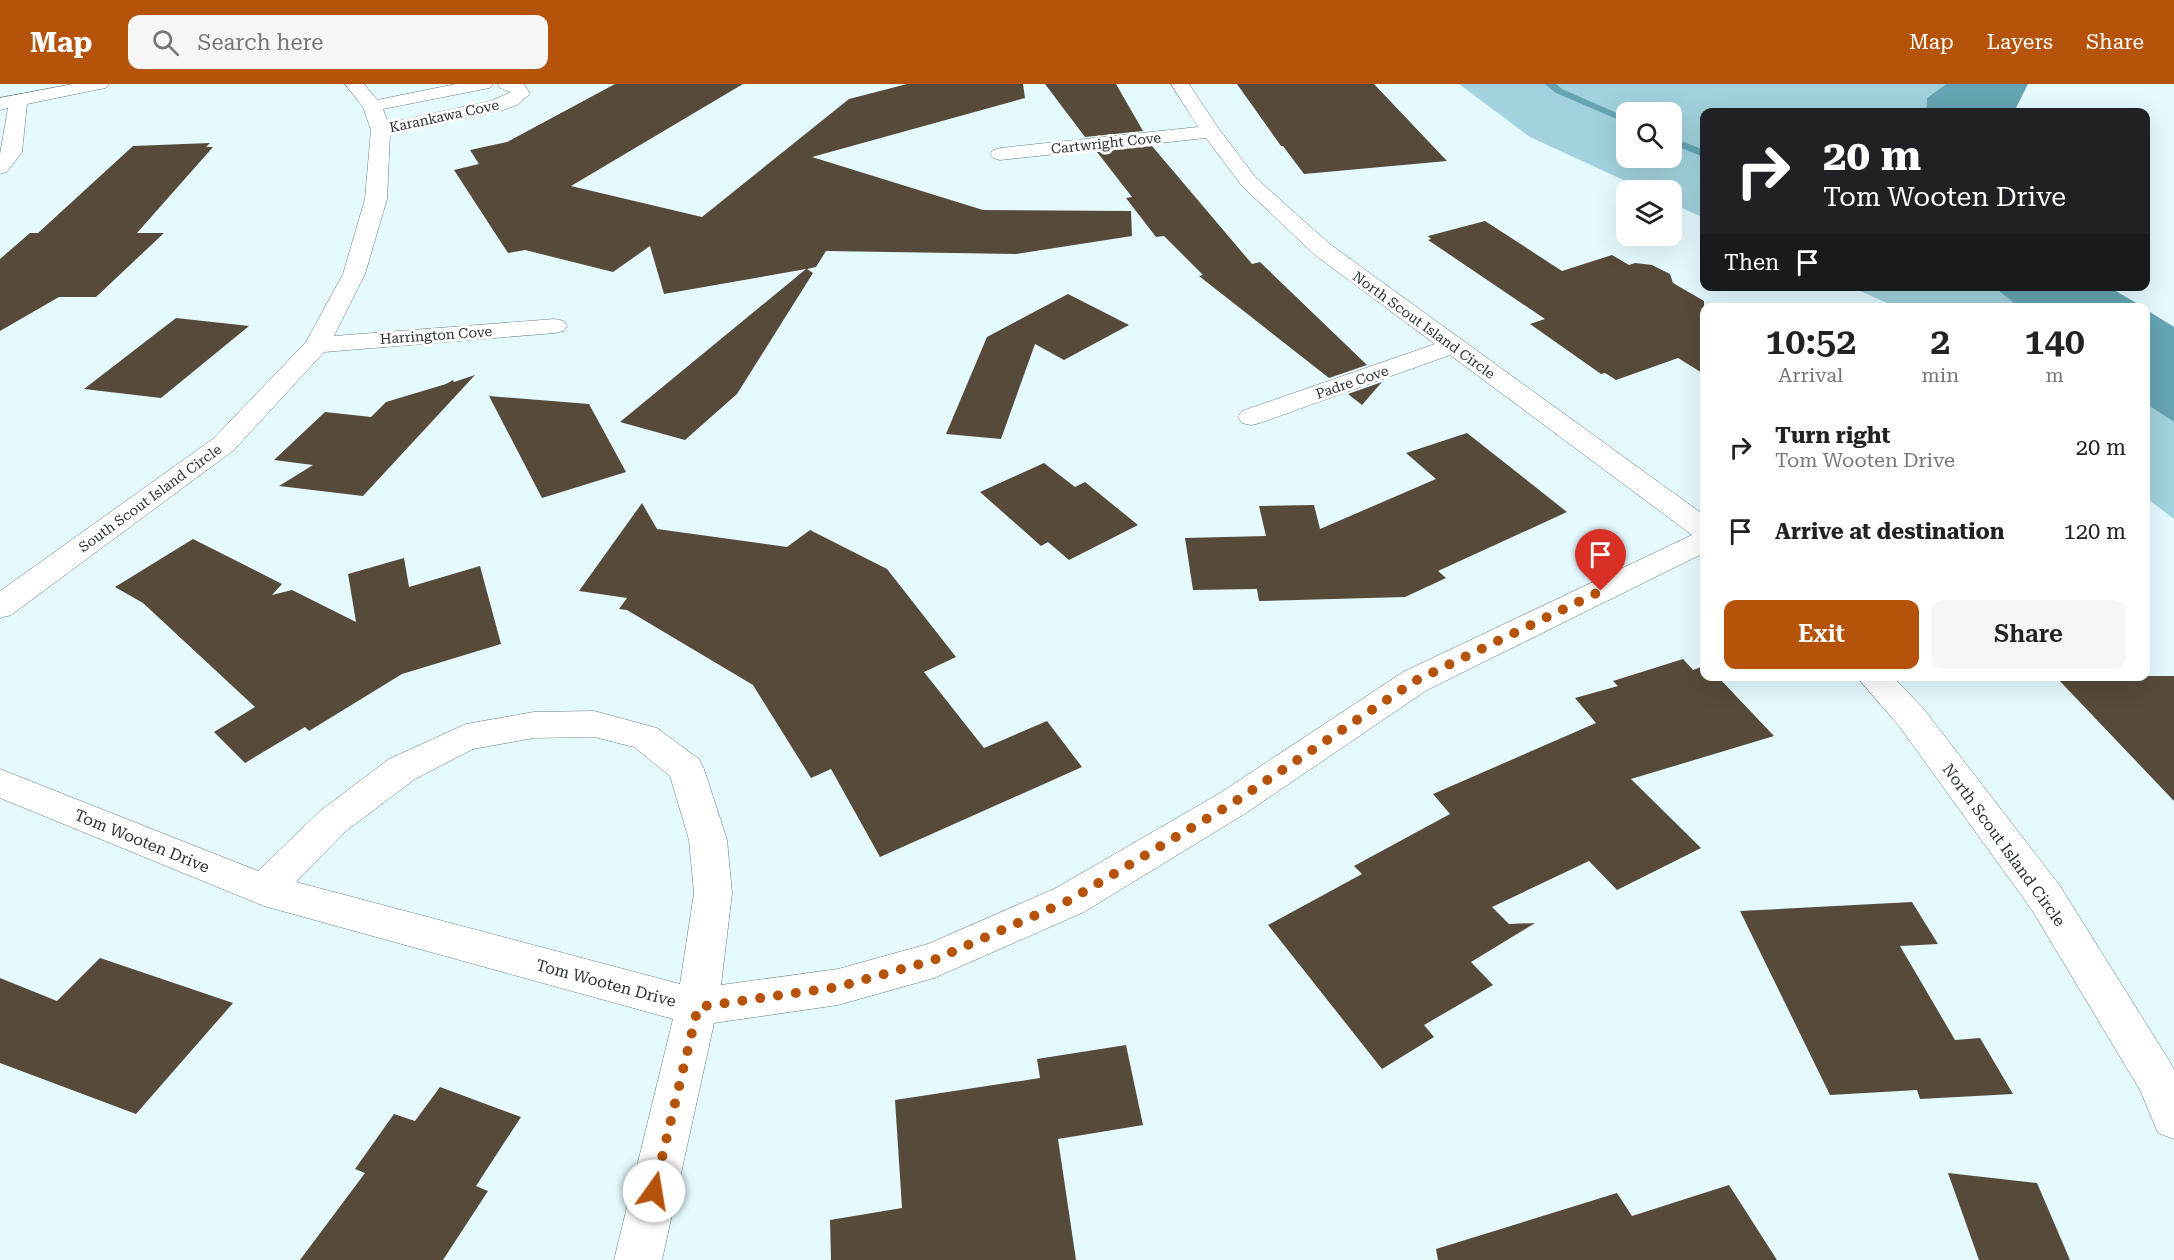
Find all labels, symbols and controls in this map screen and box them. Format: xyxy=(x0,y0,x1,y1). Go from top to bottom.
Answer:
search box xyxy=(128,15,548,69)
text: Map xyxy=(30,26,92,59)
icon: search xyxy=(149,26,182,59)
text: Search here xyxy=(197,30,323,55)
text: Map xyxy=(1909,30,1954,54)
text: Layers xyxy=(1987,30,2053,54)
text: Share xyxy=(2086,30,2144,54)
street label: Karankawa Cove xyxy=(388,96,501,135)
map controls xyxy=(1616,102,1682,246)
button: search xyxy=(1616,102,1682,168)
street label: Cartwright Cove xyxy=(1050,129,1162,157)
text: 20 m xyxy=(1823,131,1921,180)
icon: right xyxy=(1724,132,1802,210)
button: layers xyxy=(1616,180,1682,246)
text: Tom Wooten Drive xyxy=(1823,181,2066,213)
icon: arrive xyxy=(1791,246,1824,279)
text: Then xyxy=(1724,250,1779,275)
street label: North Scout Island Circle xyxy=(1350,268,1498,382)
text: 10:52 xyxy=(1765,321,1856,363)
text: 2 xyxy=(1930,321,1950,363)
text: 140 xyxy=(2024,321,2085,363)
street label: Harrington Cove xyxy=(379,323,493,347)
street label: Padre Cove xyxy=(1314,362,1391,402)
text: Arrival xyxy=(1778,363,1843,387)
text: min xyxy=(1922,363,1959,387)
text: m xyxy=(2045,363,2064,387)
text: Turn right xyxy=(1775,423,1890,448)
icon: right xyxy=(1724,431,1757,464)
text: 20 m xyxy=(2076,435,2126,460)
street label: South Scout Island Circle xyxy=(76,441,225,555)
text: Tom Wooten Drive xyxy=(1775,448,1955,472)
icon: arrive xyxy=(1724,515,1757,548)
text: Arrive at destination xyxy=(1775,519,2004,544)
text: 120 m xyxy=(2063,519,2126,544)
pin xyxy=(1575,529,1626,591)
icon: arrive xyxy=(1584,538,1617,571)
button: Exit xyxy=(1724,600,1919,669)
button: Share xyxy=(1931,600,2126,669)
street label: North Scout Island Circle xyxy=(1939,760,2069,930)
street label: Tom Wooten Drive xyxy=(72,805,213,877)
street label: Tom Wooten Drive xyxy=(534,955,678,1011)
position arrow xyxy=(622,1159,686,1223)

